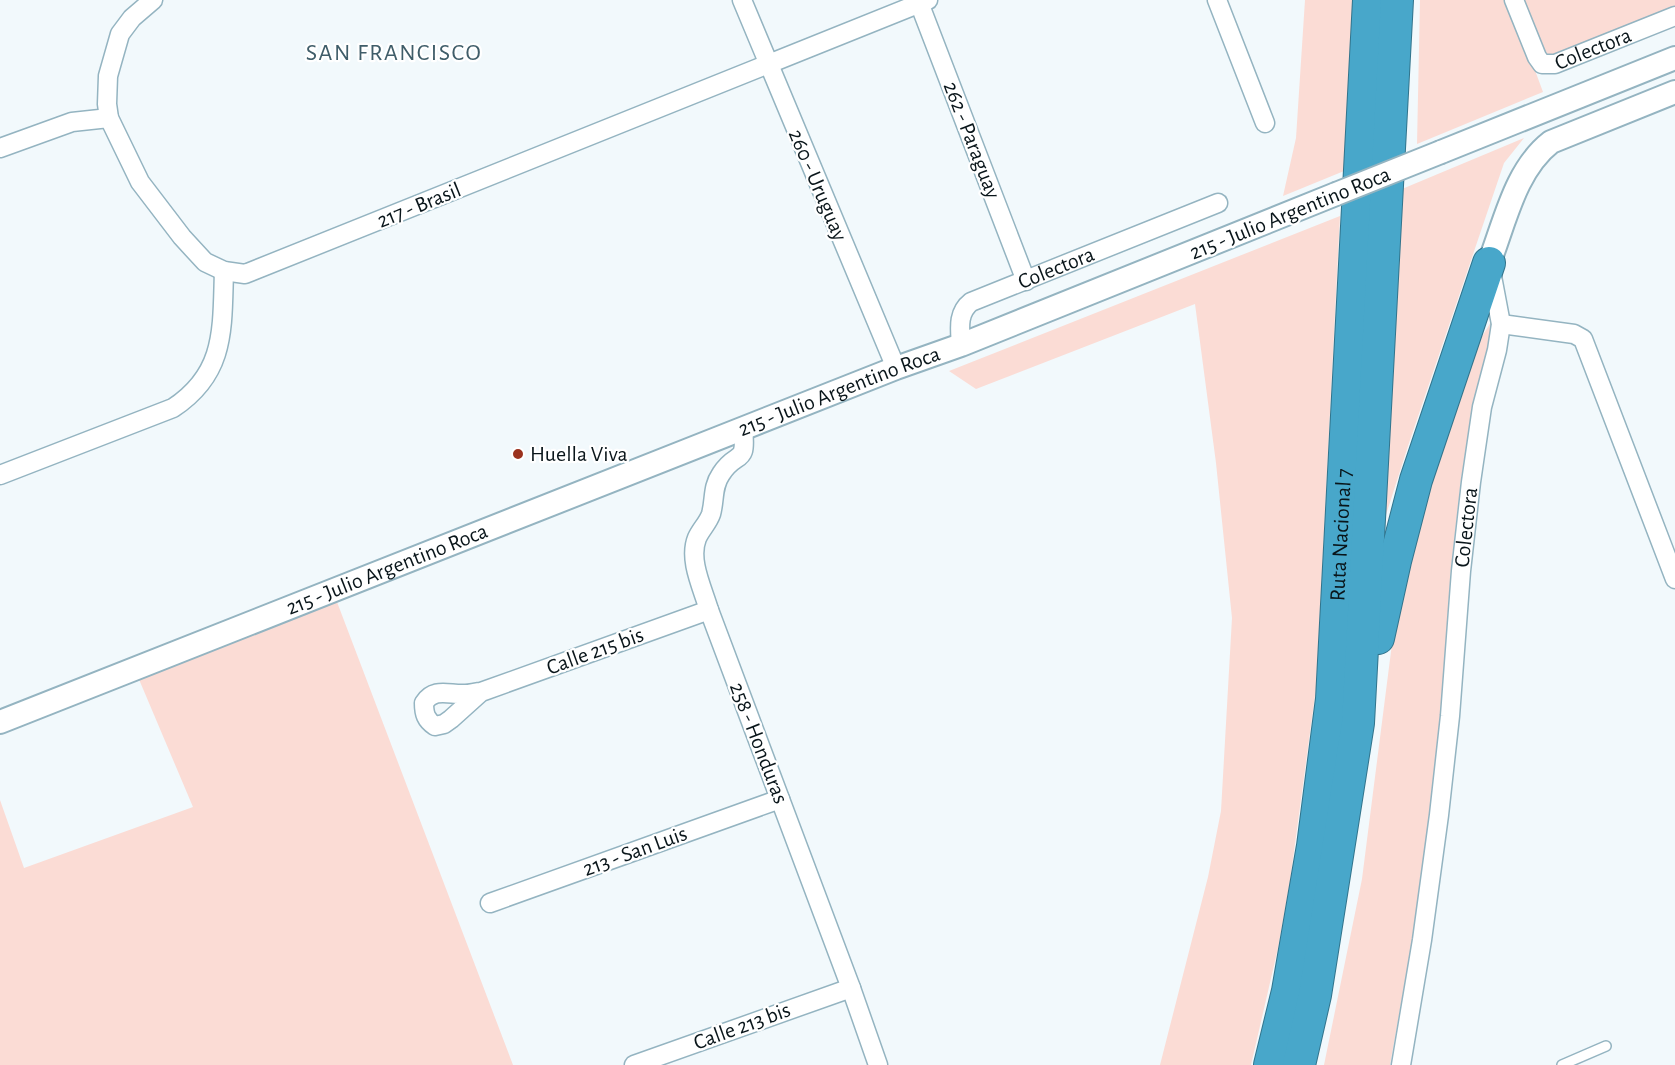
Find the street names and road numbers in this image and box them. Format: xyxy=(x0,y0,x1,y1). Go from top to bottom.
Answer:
street label: Colectora xyxy=(1552,24,1634,74)
street label: 262 - Paraguay xyxy=(940,78,1005,202)
street label: 260 - Uruguay xyxy=(785,126,852,245)
street label: 215 - Julio Argentino Roca xyxy=(1186,163,1394,263)
street label: 217 - Brasil xyxy=(374,178,464,232)
street label: Colectora xyxy=(1015,243,1097,293)
street label: 215 - Julio Argentino Roca xyxy=(735,342,943,440)
street label: Ruta Nacional 7 xyxy=(1326,468,1355,602)
street label: Colectora xyxy=(1451,486,1481,568)
street label: 215 - Julio Argentino Roca xyxy=(283,519,491,619)
street label: Calle 215 bis xyxy=(544,623,646,679)
street label: 258 - Honduras xyxy=(726,679,792,807)
street label: 213 - San Luis xyxy=(580,822,690,880)
street label: Calle 213 bis xyxy=(691,998,793,1054)

